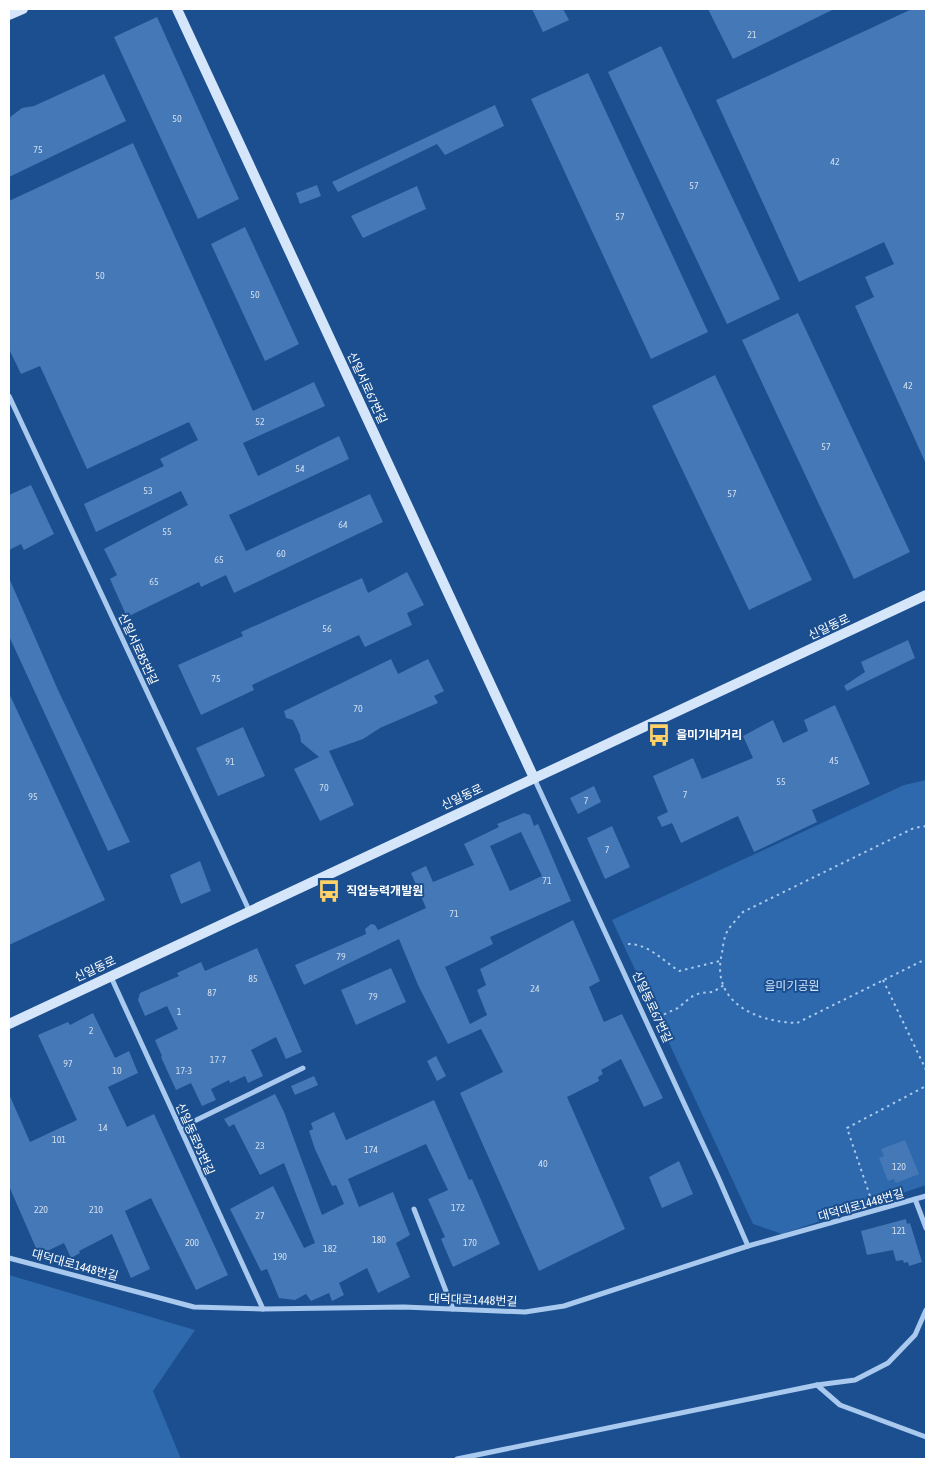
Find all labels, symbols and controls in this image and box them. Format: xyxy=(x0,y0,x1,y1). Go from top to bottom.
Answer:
house number: 21 xyxy=(747,29,757,40)
house number: 50 xyxy=(172,113,182,124)
house number: 75 xyxy=(33,144,43,155)
house number: 42 xyxy=(830,156,840,167)
house number: 57 xyxy=(689,180,699,191)
house number: 57 xyxy=(615,211,625,222)
house number: 50 xyxy=(95,270,105,281)
house number: 50 xyxy=(250,289,260,300)
street label: 신일서로67번길 xyxy=(344,350,390,426)
house number: 42 xyxy=(903,380,913,391)
house number: 52 xyxy=(255,416,265,427)
house number: 57 xyxy=(821,441,831,452)
house number: 54 xyxy=(295,463,305,474)
house number: 53 xyxy=(143,485,153,496)
house number: 57 xyxy=(727,488,737,499)
house number: 64 xyxy=(338,519,348,530)
house number: 55 xyxy=(162,526,172,537)
house number: 60 xyxy=(276,548,286,559)
house number: 65 xyxy=(214,554,224,565)
house number: 65 xyxy=(149,576,159,587)
street label: 신일서로85번길 xyxy=(115,611,161,687)
street label: 신일동로 xyxy=(806,611,852,643)
house number: 56 xyxy=(322,623,332,634)
house number: 75 xyxy=(211,673,221,684)
house number: 70 xyxy=(353,703,363,714)
bus stop icon: 을미기네거리 xyxy=(646,722,672,748)
place label: 을미기네거리 xyxy=(676,728,742,742)
house number: 45 xyxy=(829,755,839,766)
house number: 91 xyxy=(225,756,235,767)
house number: 55 xyxy=(776,776,786,787)
street label: 신일동로 xyxy=(439,781,485,813)
house number: 70 xyxy=(319,782,329,793)
house number: 7 xyxy=(683,789,688,800)
house number: 95 xyxy=(28,791,38,802)
house number: 7 xyxy=(584,795,589,806)
house number: 7 xyxy=(605,844,610,855)
house number: 71 xyxy=(542,875,552,886)
bus stop icon: 직업능력개발원 xyxy=(316,878,342,904)
place label: 직업능력개발원 xyxy=(346,884,423,898)
house number: 71 xyxy=(449,908,459,919)
house number: 79 xyxy=(336,951,346,962)
street label: 신일동로 xyxy=(72,953,118,985)
street label: 신일동로67번길 xyxy=(629,969,675,1045)
house number: 85 xyxy=(248,973,258,984)
park label: 을미기공원 xyxy=(764,979,820,993)
house number: 24 xyxy=(530,983,540,994)
house number: 87 xyxy=(207,987,217,998)
house number: 79 xyxy=(368,991,378,1002)
house number: 1 xyxy=(177,1006,182,1017)
house number: 2 xyxy=(89,1025,94,1036)
house number: 17-7 xyxy=(210,1054,227,1065)
house number: 97 xyxy=(63,1058,73,1069)
house number: 10 xyxy=(112,1065,122,1076)
house number: 17-3 xyxy=(176,1065,193,1076)
street label: 신일동로93번길 xyxy=(173,1101,217,1177)
house number: 14 xyxy=(98,1122,108,1133)
house number: 101 xyxy=(52,1134,66,1145)
house number: 23 xyxy=(255,1140,265,1151)
house number: 174 xyxy=(364,1144,378,1155)
house number: 40 xyxy=(538,1158,548,1169)
house number: 120 xyxy=(892,1161,906,1172)
street label: 대덕대로1448번길 xyxy=(816,1186,906,1224)
house number: 172 xyxy=(451,1202,465,1213)
house number: 220 xyxy=(34,1204,48,1215)
house number: 210 xyxy=(89,1204,103,1215)
house number: 27 xyxy=(255,1210,265,1221)
house number: 121 xyxy=(892,1225,906,1236)
house number: 180 xyxy=(372,1234,386,1245)
house number: 200 xyxy=(185,1237,199,1248)
house number: 170 xyxy=(463,1237,477,1248)
house number: 182 xyxy=(323,1243,337,1254)
street label: 대덕대로1448번길 xyxy=(30,1247,120,1283)
house number: 190 xyxy=(273,1251,287,1262)
street label: 대덕대로1448번길 xyxy=(428,1291,518,1309)

